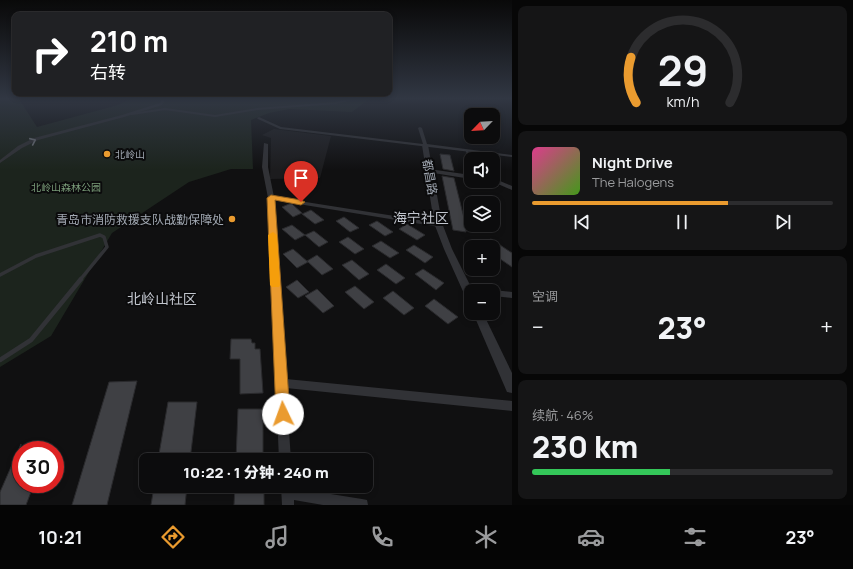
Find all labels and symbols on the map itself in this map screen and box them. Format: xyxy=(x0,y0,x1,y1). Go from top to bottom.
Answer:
north arrow xyxy=(464,108,500,144)
one-way arrow xyxy=(29,138,36,146)
place label: 北岭山 xyxy=(115,147,145,161)
marker: 北岭山 xyxy=(102,149,112,159)
street label: 都昌路 xyxy=(419,158,441,196)
pin xyxy=(284,161,318,202)
park label: 北岭山森林公园 xyxy=(31,180,101,194)
district label: 海宁社区 xyxy=(393,208,449,227)
place label: 青岛市消防救援支队战勤保障处 xyxy=(56,211,224,228)
marker: 青岛市消防救援支队战勤保障处 xyxy=(227,214,237,224)
district label: 北岭山社区 xyxy=(127,289,197,308)
position arrow xyxy=(262,393,304,435)
speed limit sign: 30 xyxy=(12,441,64,493)

